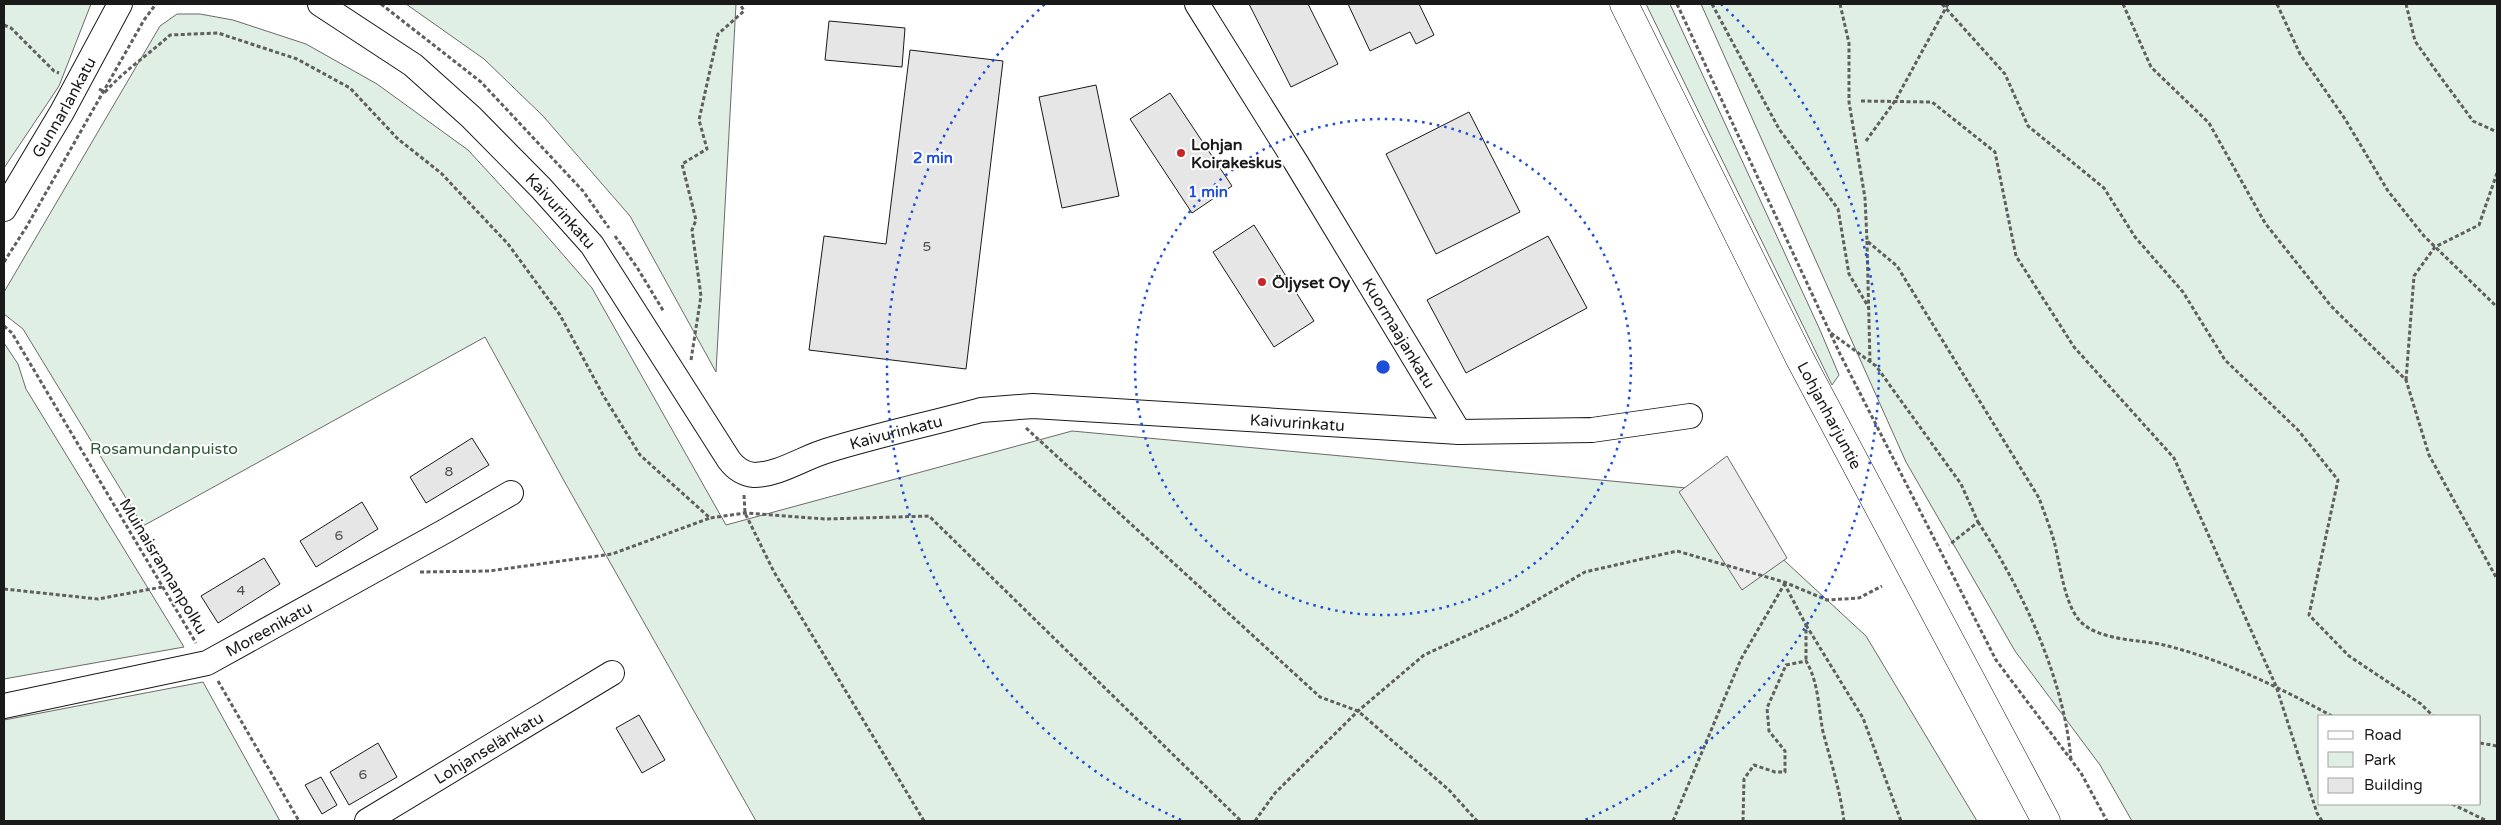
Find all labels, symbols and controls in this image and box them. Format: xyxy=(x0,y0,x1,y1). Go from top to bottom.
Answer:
street label: Gunnarlankatu xyxy=(28,54,101,162)
place label: Lohjan Koirakeskus xyxy=(1191,135,1282,173)
marker: Lohjan Koirakeskus xyxy=(1175,147,1187,159)
text: 2 min xyxy=(913,149,953,167)
street label: Kaivurinkatu xyxy=(521,169,600,253)
text: 1 min xyxy=(1188,183,1228,201)
house number: 5 xyxy=(923,238,931,255)
place label: Öljyset Oy xyxy=(1272,273,1350,293)
street label: Kuormaajankatu xyxy=(1357,275,1439,392)
marker: Öljyset Oy xyxy=(1256,276,1268,288)
centre of rings xyxy=(1374,358,1392,376)
street label: Lohjanharjuntie xyxy=(1792,359,1866,473)
street label: Kaivurinkatu xyxy=(1249,410,1345,436)
street label: Kaivurinkatu xyxy=(847,411,945,454)
park label: Rosamundanpuisto xyxy=(90,439,238,459)
house number: 8 xyxy=(445,463,454,480)
street label: Muinaisrannanpolku xyxy=(115,495,212,638)
house number: 6 xyxy=(335,527,344,544)
house number: 4 xyxy=(237,582,246,599)
street label: Moreenikatu xyxy=(222,598,316,662)
street label: Lohjanselänkatu xyxy=(431,708,547,789)
legend xyxy=(2318,715,2481,805)
text: Road xyxy=(2364,726,2402,744)
text: Park xyxy=(2364,751,2396,769)
house number: 6 xyxy=(359,766,368,783)
text: Building xyxy=(2364,776,2423,794)

